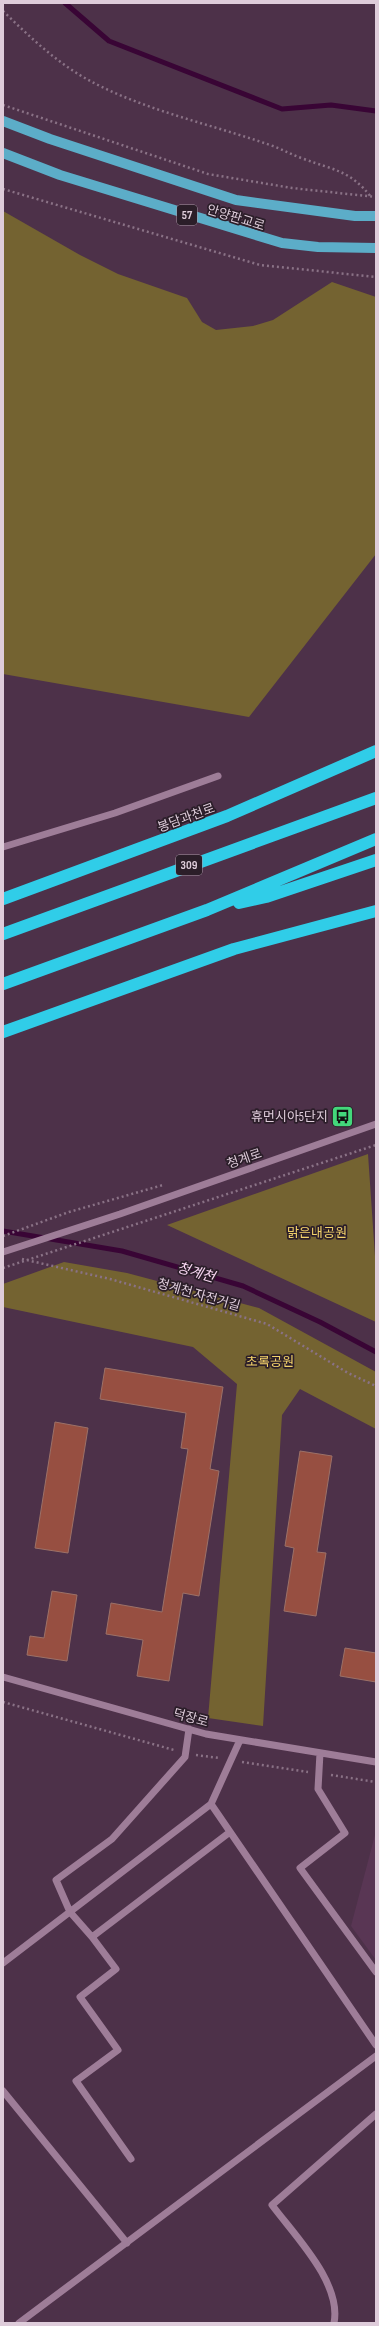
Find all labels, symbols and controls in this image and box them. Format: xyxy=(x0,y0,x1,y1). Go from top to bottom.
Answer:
street label: 안양판교로 xyxy=(205,202,267,234)
road number: 57 xyxy=(177,205,197,225)
street label: 봉담과천로 xyxy=(156,800,217,836)
road number: 309 xyxy=(176,855,202,875)
bus stop icon: 휴먼시아5단지 xyxy=(330,1103,356,1129)
place label: 휴먼시아5단지 xyxy=(251,1109,328,1125)
street label: 청계로 xyxy=(225,1146,264,1172)
park label: 맑은내공원 xyxy=(287,1225,347,1241)
water label: 청계천 xyxy=(175,1259,218,1286)
street label: 청계천 자전거길 xyxy=(155,1275,242,1314)
park label: 초록공원 xyxy=(246,1354,294,1370)
street label: 덕장로 xyxy=(171,1706,210,1730)

